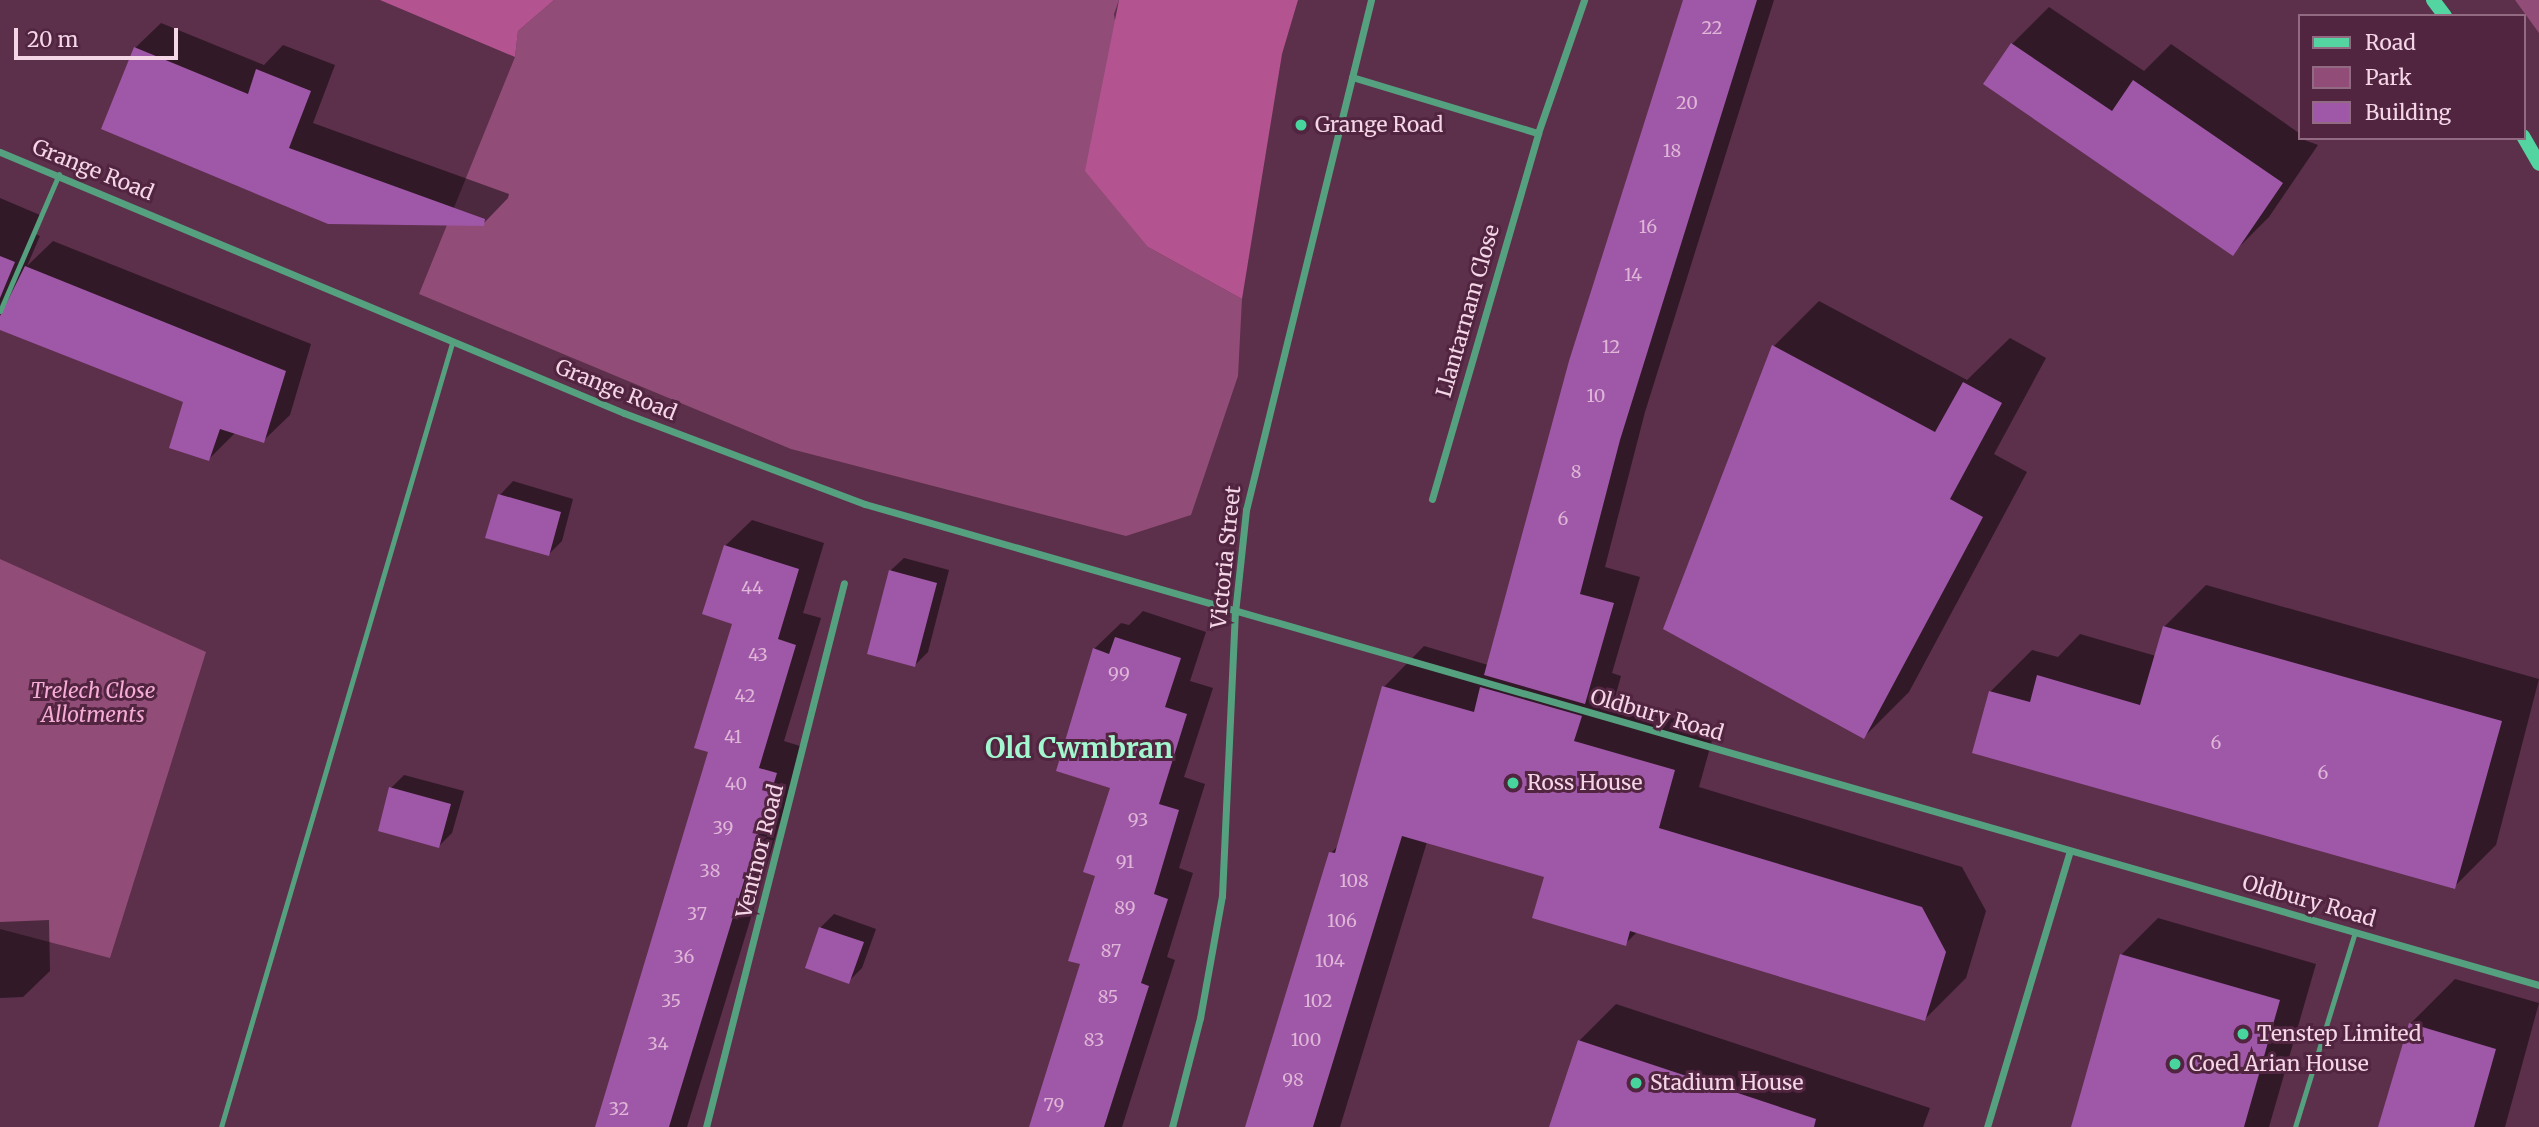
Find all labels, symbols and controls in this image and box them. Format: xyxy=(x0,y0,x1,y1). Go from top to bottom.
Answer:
scale bar xyxy=(18,14,182,58)
legend xyxy=(2298,14,2525,140)
house number: 22 xyxy=(1701,17,1723,39)
text: 20 m xyxy=(27,26,78,53)
text: Road xyxy=(2365,29,2416,56)
text: Park xyxy=(2365,64,2412,91)
house number: 20 xyxy=(1676,92,1698,114)
text: Building xyxy=(2365,99,2451,126)
place label: Grange Road xyxy=(1315,112,1443,138)
marker: Grange Road xyxy=(1293,117,1309,133)
street label: Grange Road xyxy=(29,134,157,206)
house number: 18 xyxy=(1663,140,1681,162)
house number: 16 xyxy=(1639,216,1657,238)
street label: Llantarnam Close xyxy=(1431,222,1505,400)
house number: 14 xyxy=(1624,264,1642,286)
house number: 12 xyxy=(1602,336,1620,358)
street label: Grange Road xyxy=(552,354,680,426)
house number: 10 xyxy=(1587,385,1605,407)
house number: 8 xyxy=(1571,461,1581,483)
street label: Victoria Street xyxy=(1206,484,1246,630)
house number: 6 xyxy=(1558,508,1568,530)
house number: 44 xyxy=(741,577,763,599)
house number: 43 xyxy=(748,644,768,666)
house number: 99 xyxy=(1108,663,1130,685)
park label: Trelech Close Allotments xyxy=(31,678,155,728)
street label: Oldbury Road xyxy=(1587,684,1727,746)
house number: 42 xyxy=(735,685,755,707)
house number: 41 xyxy=(724,726,742,748)
district label: Old Cwmbran xyxy=(985,731,1173,765)
house number: 6 xyxy=(2211,732,2221,754)
house number: 6 xyxy=(2318,762,2328,784)
place label: Ross House xyxy=(1527,770,1642,796)
house number: 40 xyxy=(725,773,747,795)
marker: Ross House xyxy=(1505,775,1521,791)
street label: Ventnor Road xyxy=(731,781,789,921)
house number: 93 xyxy=(1128,809,1148,831)
house number: 39 xyxy=(713,817,733,839)
house number: 91 xyxy=(1116,851,1134,873)
house number: 38 xyxy=(700,860,720,882)
house number: 108 xyxy=(1339,870,1369,892)
street label: Oldbury Road xyxy=(2239,870,2379,932)
house number: 89 xyxy=(1114,897,1136,919)
house number: 37 xyxy=(687,903,707,925)
house number: 106 xyxy=(1327,910,1357,932)
house number: 87 xyxy=(1101,940,1121,962)
house number: 36 xyxy=(674,946,694,968)
house number: 104 xyxy=(1315,950,1345,972)
house number: 85 xyxy=(1098,986,1118,1008)
house number: 35 xyxy=(661,990,681,1012)
house number: 102 xyxy=(1303,990,1333,1012)
place label: Tenstep Limited xyxy=(2257,1021,2421,1047)
marker: Tenstep Limited xyxy=(2235,1026,2251,1042)
house number: 83 xyxy=(1084,1029,1104,1051)
house number: 100 xyxy=(1291,1029,1321,1051)
house number: 34 xyxy=(647,1033,669,1055)
place label: Coed Arian House xyxy=(2189,1051,2369,1077)
marker: Coed Arian House xyxy=(2167,1056,2183,1072)
house number: 98 xyxy=(1282,1069,1304,1091)
place label: Stadium House xyxy=(1650,1070,1803,1096)
marker: Stadium House xyxy=(1628,1075,1644,1091)
house number: 79 xyxy=(1044,1094,1064,1116)
house number: 32 xyxy=(609,1098,629,1120)

